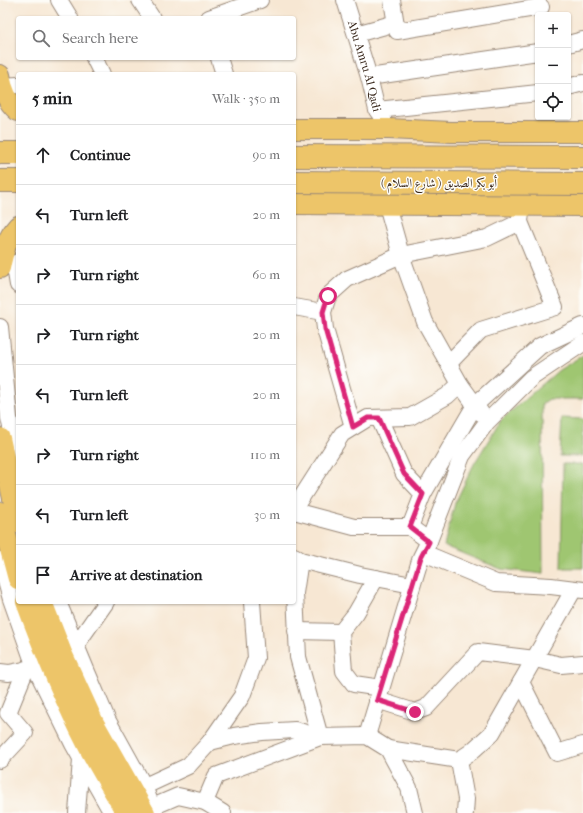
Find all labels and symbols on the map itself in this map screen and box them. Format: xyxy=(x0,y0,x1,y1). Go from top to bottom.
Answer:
street label: Abu Amru Al Qadi xyxy=(345,18,384,114)
street label: ( شارع السلام ) أبو بكر الصديق xyxy=(381,175,497,194)
route start xyxy=(319,287,337,305)
route end xyxy=(406,703,424,721)

